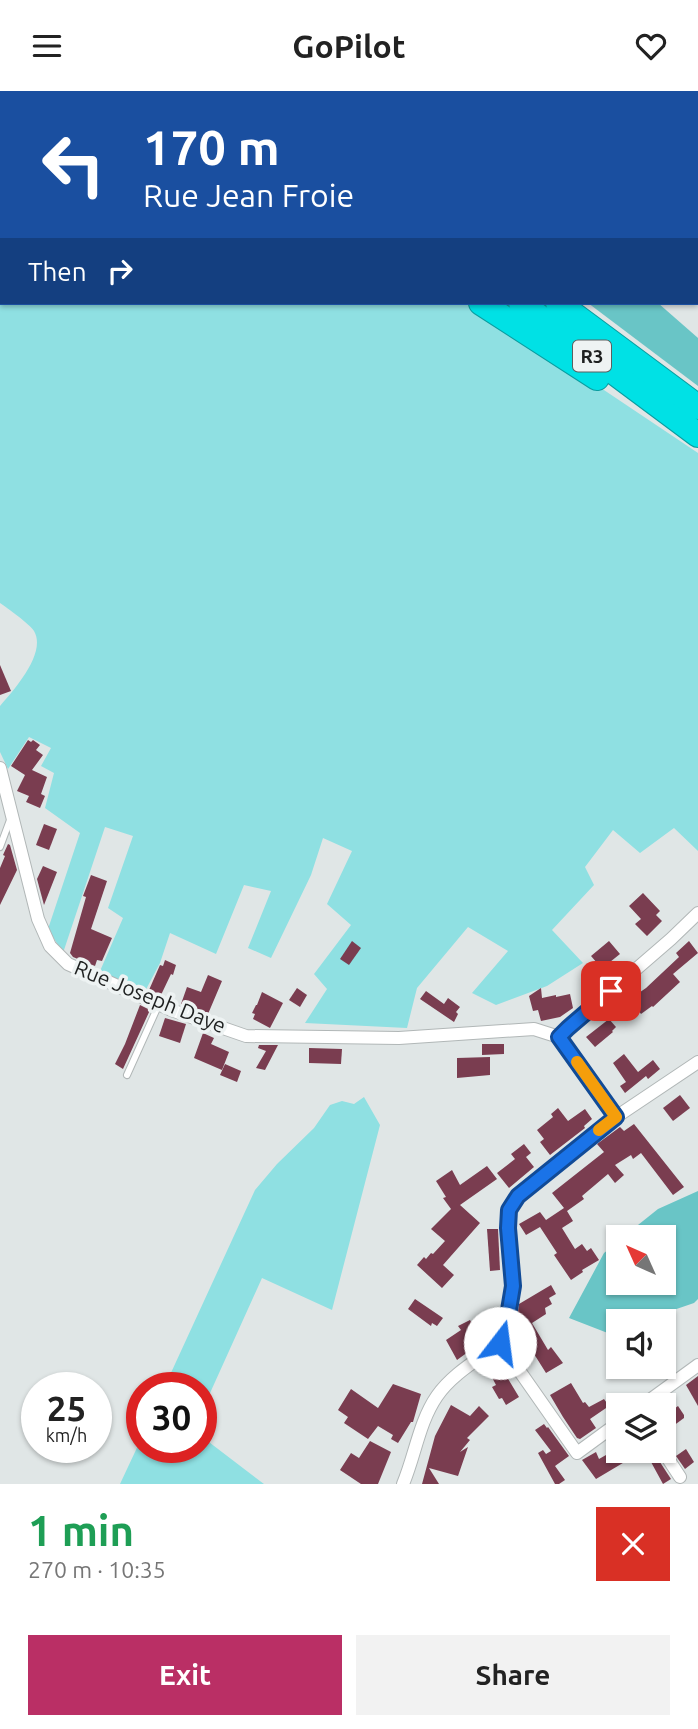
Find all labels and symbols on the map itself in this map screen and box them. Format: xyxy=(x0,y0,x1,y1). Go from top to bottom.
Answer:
road number: R3 xyxy=(573,340,611,371)
street label: Rue Joseph Daye xyxy=(71,955,230,1037)
pin xyxy=(581,961,641,1021)
north arrow xyxy=(606,1225,676,1295)
position arrow xyxy=(463,1306,537,1380)
speed limit sign: 30 xyxy=(126,1372,217,1463)

